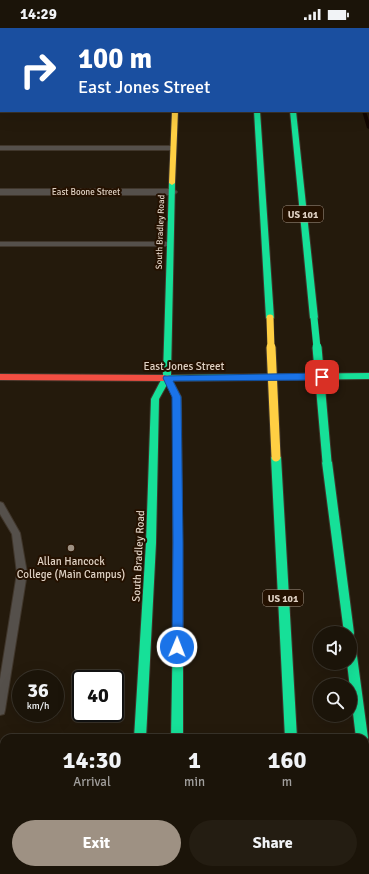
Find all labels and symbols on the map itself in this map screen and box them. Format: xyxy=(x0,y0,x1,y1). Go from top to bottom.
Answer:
street label: East Boone Street xyxy=(52,187,120,198)
street label: South Bradley Road xyxy=(154,194,167,270)
road number: US 101 xyxy=(283,206,323,222)
street label: East Jones Street xyxy=(144,360,225,373)
pin xyxy=(305,360,339,394)
street label: South Bradley Road xyxy=(130,510,147,602)
marker: Allan Hancock College (Main Campus) xyxy=(66,543,76,553)
place label: Allan Hancock College (Main Campus) xyxy=(17,555,125,581)
road number: US 101 xyxy=(263,590,303,606)
position arrow xyxy=(156,626,198,668)
speed limit sign: 40 xyxy=(72,670,124,722)

